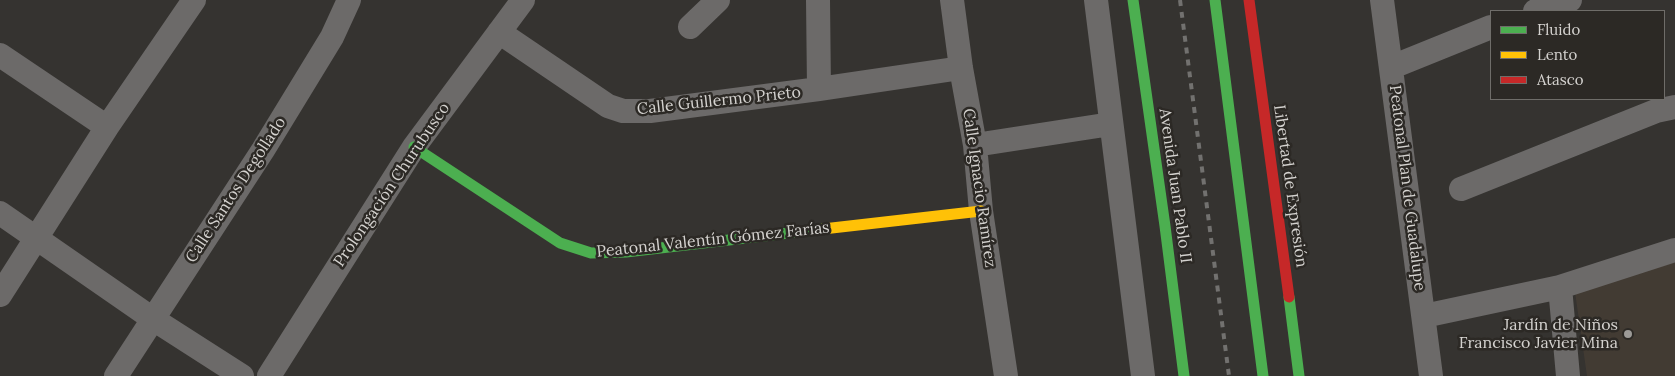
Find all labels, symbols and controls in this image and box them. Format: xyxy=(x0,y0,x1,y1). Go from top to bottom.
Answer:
legend xyxy=(1490,10,1665,100)
text: Fluido xyxy=(1537,20,1580,39)
text: Lento xyxy=(1537,45,1577,64)
text: Atasco xyxy=(1537,70,1583,89)
street label: Calle Guillermo Prieto xyxy=(636,83,802,119)
street label: Peatonal Plan de Guadalupe xyxy=(1385,84,1429,292)
street label: Prolongación Churubusco xyxy=(330,99,454,271)
street label: Libertad de Expresión xyxy=(1269,104,1311,268)
street label: Calle Ignacio Ramírez xyxy=(958,107,1000,269)
street label: Avenida Juan Pablo II xyxy=(1155,107,1195,265)
street label: Calle Santos Degollado xyxy=(182,114,290,266)
street label: Peatonal Valentín Gómez Farías xyxy=(595,218,831,262)
place label: Jardín de Niños Francisco Javier Mina xyxy=(1459,315,1618,353)
marker: Jardín de Niños Francisco Javier Mina xyxy=(1622,328,1634,340)

